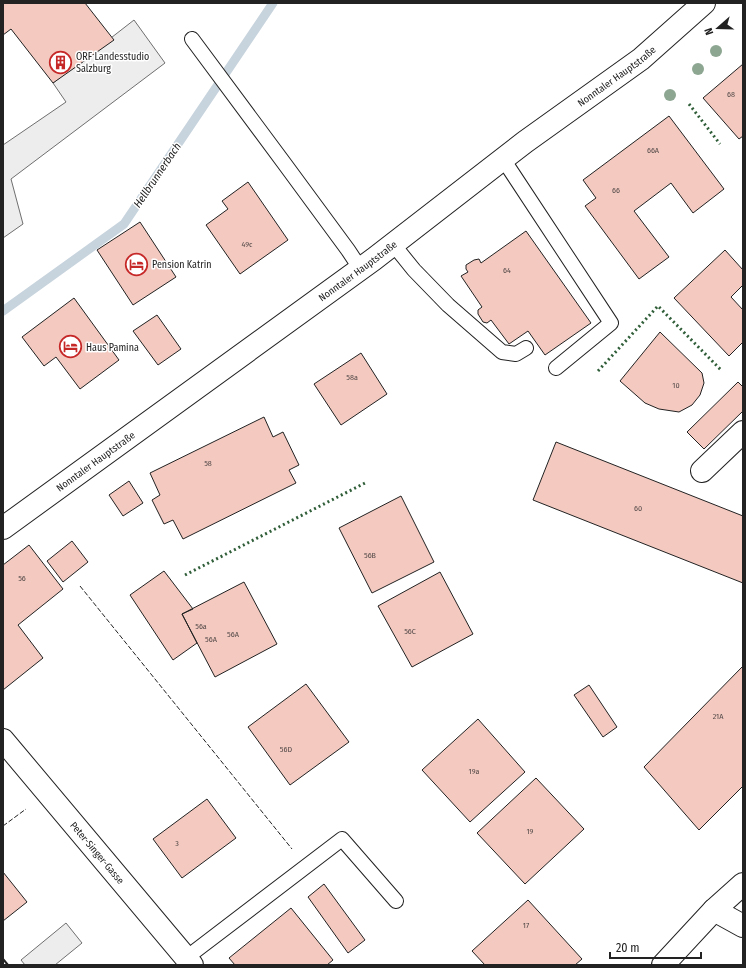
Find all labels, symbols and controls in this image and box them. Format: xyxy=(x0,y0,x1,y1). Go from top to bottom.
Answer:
north arrow xyxy=(698,8,738,48)
text: N xyxy=(702,26,716,37)
street label: Nonntaler Hauptstraße xyxy=(575,44,658,109)
building icon: ORF Landesstudio Salzburg xyxy=(47,49,73,75)
place label: ORF Landesstudio Salzburg xyxy=(76,51,149,75)
house number: 68 xyxy=(727,90,735,99)
water label: Hellbrunnerbach xyxy=(131,140,184,210)
house number: 66A xyxy=(647,146,660,155)
house number: 66 xyxy=(612,186,620,195)
street label: Nonntaler Hauptstraße xyxy=(317,239,400,304)
house number: 49c xyxy=(241,240,253,249)
hotel icon: Pension Katrin xyxy=(124,251,150,277)
place label: Pension Katrin xyxy=(152,259,211,271)
house number: 64 xyxy=(503,266,511,275)
hotel icon: Haus Pamina xyxy=(57,334,83,360)
place label: Haus Pamina xyxy=(86,342,139,354)
house number: 58a xyxy=(346,373,358,382)
house number: 10 xyxy=(672,381,680,390)
street label: Nonntaler Hauptstraße xyxy=(54,429,138,494)
house number: 58 xyxy=(204,459,212,468)
house number: 60 xyxy=(634,504,642,513)
house number: 56B xyxy=(364,551,377,560)
house number: 56 xyxy=(18,574,26,583)
house number: 56a xyxy=(195,622,207,631)
house number: 56C xyxy=(404,627,416,636)
house number: 56A xyxy=(227,630,240,639)
house number: 56A xyxy=(205,635,218,644)
house number: 21A xyxy=(713,712,724,721)
house number: 56D xyxy=(280,745,292,754)
house number: 19a xyxy=(469,767,479,776)
street label: Peter-Singer-Gasse xyxy=(67,820,126,887)
house number: 19 xyxy=(526,827,534,836)
house number: 3 xyxy=(175,839,179,848)
house number: 17 xyxy=(523,921,530,930)
scale bar xyxy=(610,934,701,960)
text: 20 m xyxy=(616,941,640,955)

